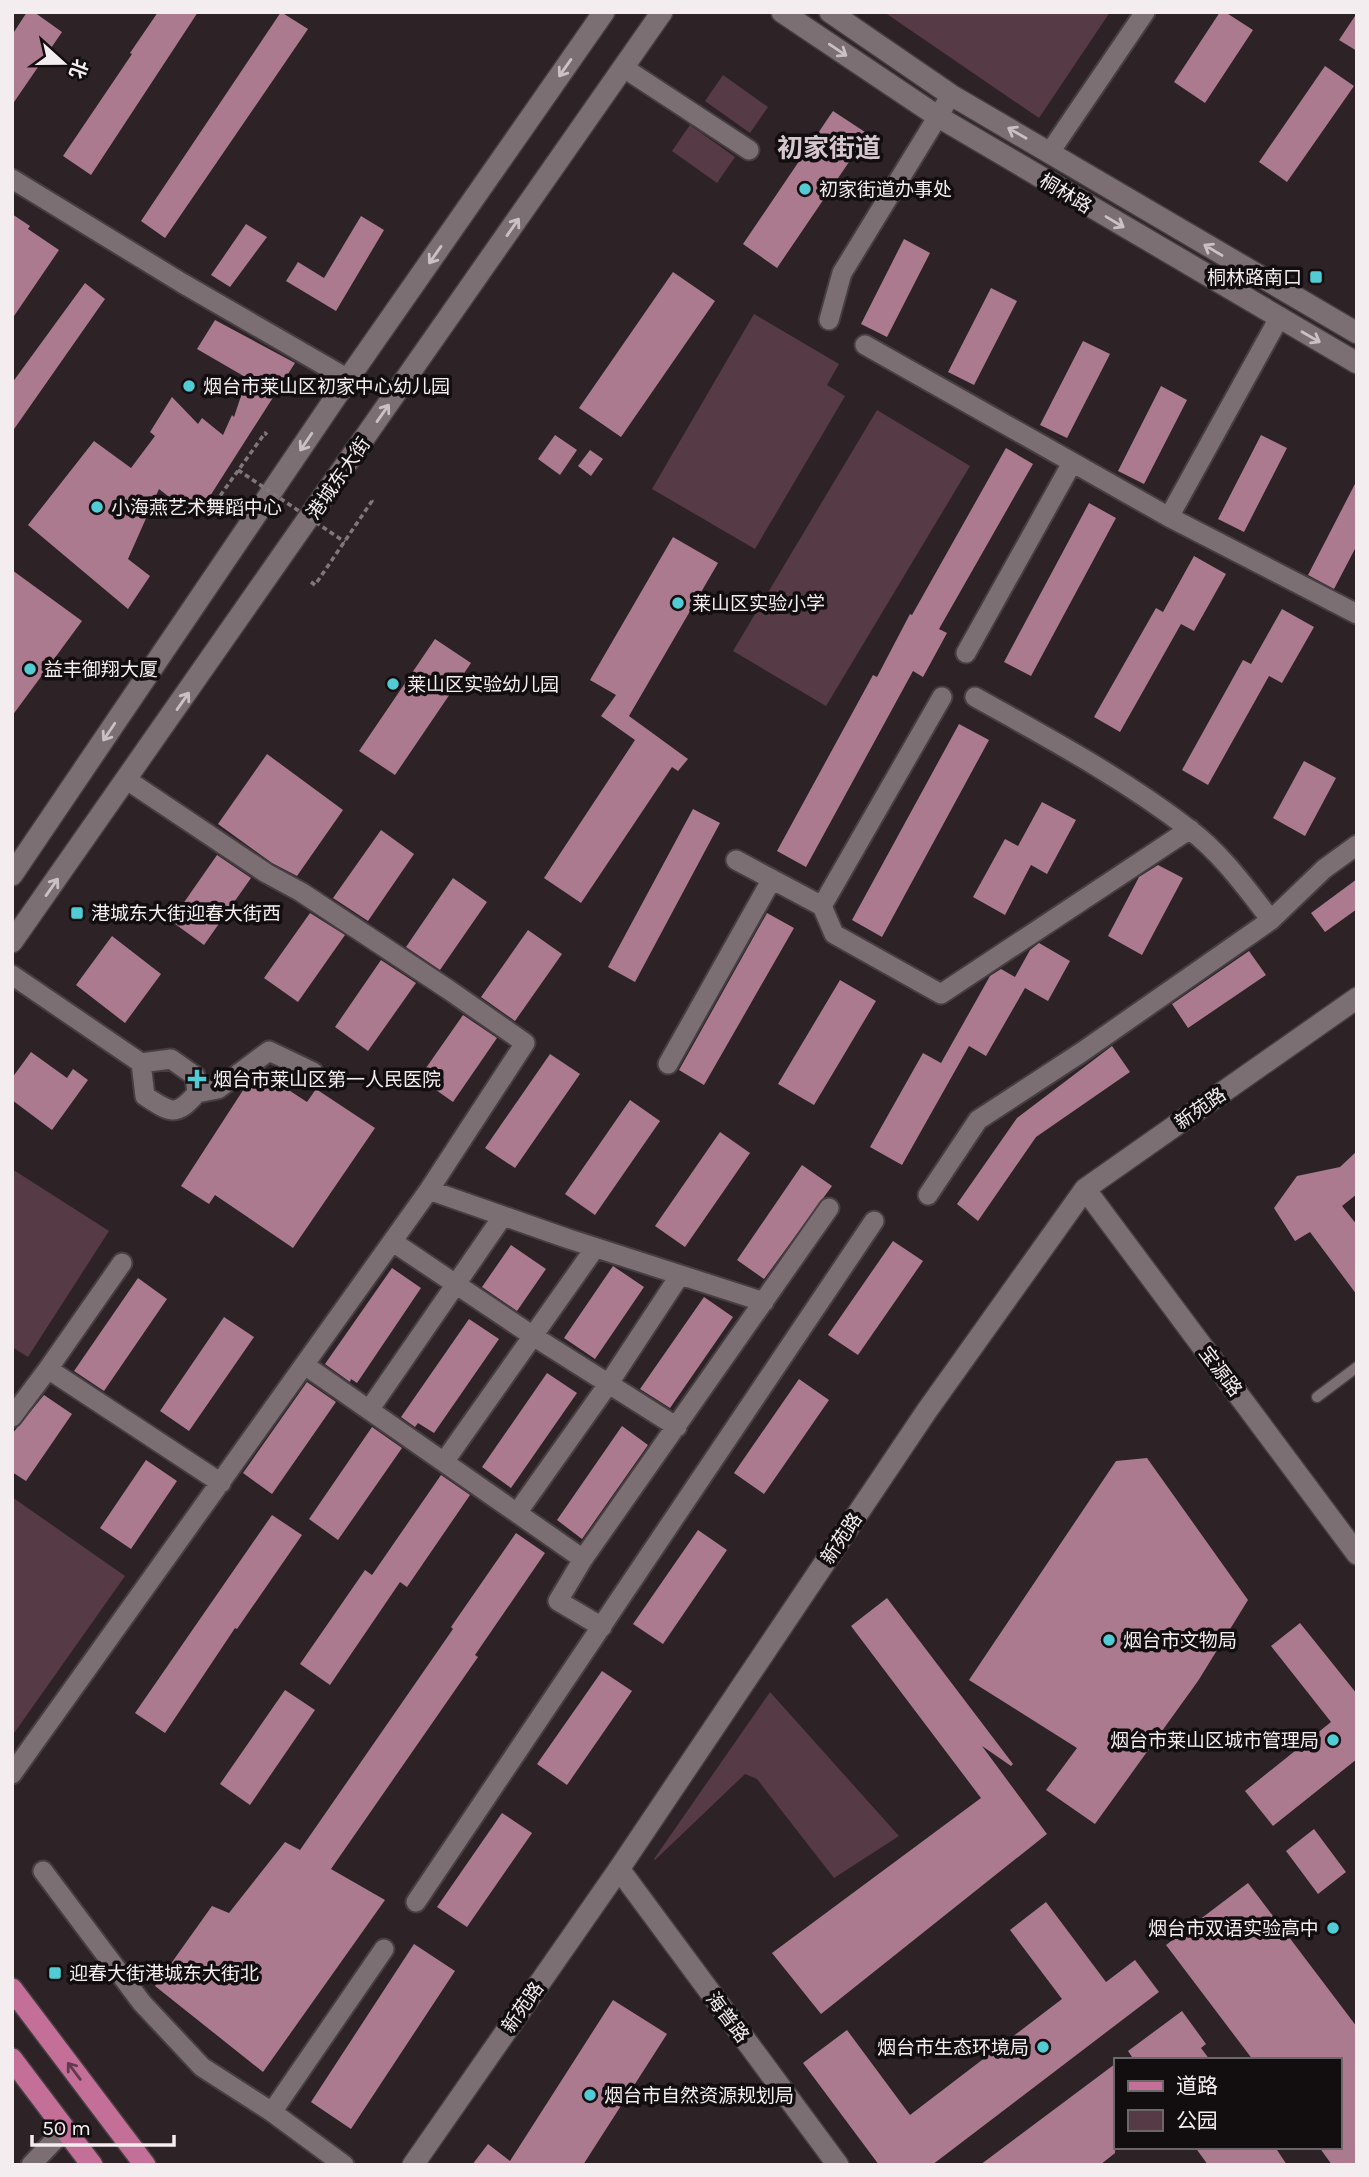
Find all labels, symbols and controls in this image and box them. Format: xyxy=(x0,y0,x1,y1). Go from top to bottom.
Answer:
north arrow xyxy=(28,28,98,98)
one-way arrow xyxy=(828,43,848,57)
text: 北 xyxy=(64,56,92,82)
one-way arrow xyxy=(558,58,572,77)
one-way arrow xyxy=(1008,126,1028,140)
district label: 初家街道 xyxy=(777,133,881,164)
street label: 桐林路 xyxy=(1035,170,1096,218)
place label: 初家街道办事处 xyxy=(819,179,952,201)
marker: 初家街道办事处 xyxy=(797,181,813,197)
one-way arrow xyxy=(1105,215,1125,229)
one-way arrow xyxy=(506,218,520,237)
one-way arrow xyxy=(1203,243,1223,257)
one-way arrow xyxy=(428,245,442,264)
place label: 桐林路南口 xyxy=(1207,267,1302,289)
marker: 桐林路南口 xyxy=(1308,269,1324,285)
one-way arrow xyxy=(1301,330,1321,344)
place label: 烟台市莱山区初家中心幼儿园 xyxy=(203,376,450,398)
marker: 烟台市莱山区初家中心幼儿园 xyxy=(181,378,197,394)
one-way arrow xyxy=(376,404,390,423)
one-way arrow xyxy=(298,432,313,451)
street label: 港城东大街 xyxy=(303,433,375,524)
place label: 小海燕艺术舞蹈中心 xyxy=(111,497,282,519)
marker: 小海燕艺术舞蹈中心 xyxy=(89,499,105,515)
place label: 莱山区实验小学 xyxy=(692,593,825,615)
marker: 莱山区实验小学 xyxy=(670,595,686,611)
place label: 益丰御翔大厦 xyxy=(44,659,158,681)
marker: 益丰御翔大厦 xyxy=(22,661,38,677)
place label: 莱山区实验幼儿园 xyxy=(407,674,559,696)
marker: 莱山区实验幼儿园 xyxy=(385,676,401,692)
one-way arrow xyxy=(176,692,190,711)
one-way arrow xyxy=(102,721,116,741)
one-way arrow xyxy=(45,878,59,897)
place label: 港城东大街迎春大街西 xyxy=(91,903,281,925)
marker: 港城东大街迎春大街西 xyxy=(69,905,85,921)
marker: 烟台市莱山区第一人民医院 xyxy=(187,1069,207,1089)
place label: 烟台市莱山区第一人民医院 xyxy=(213,1069,441,1091)
street label: 新苑路 xyxy=(1171,1083,1230,1134)
street label: 宝源路 xyxy=(1194,1342,1246,1401)
street label: 新苑路 xyxy=(817,1509,867,1568)
place label: 烟台市文物局 xyxy=(1123,1630,1237,1652)
marker: 烟台市文物局 xyxy=(1101,1632,1117,1648)
place label: 烟台市莱山区城市管理局 xyxy=(1110,1730,1319,1752)
marker: 烟台市莱山区城市管理局 xyxy=(1325,1732,1341,1748)
place label: 烟台市双语实验高中 xyxy=(1148,1918,1319,1940)
marker: 烟台市双语实验高中 xyxy=(1325,1920,1341,1936)
place label: 迎春大街港城东大街北 xyxy=(69,1963,259,1985)
marker: 迎春大街港城东大街北 xyxy=(47,1965,63,1981)
street label: 新苑路 xyxy=(497,1978,548,2037)
street label: 海普路 xyxy=(701,1988,753,2047)
place label: 烟台市生态环境局 xyxy=(877,2037,1029,2059)
marker: 烟台市生态环境局 xyxy=(1035,2039,1051,2055)
legend xyxy=(1114,2058,1341,2149)
one-way arrow xyxy=(67,2062,82,2081)
text: 道路 xyxy=(1176,2074,1218,2098)
place label: 烟台市自然资源规划局 xyxy=(604,2085,794,2107)
marker: 烟台市自然资源规划局 xyxy=(582,2087,598,2103)
scale bar xyxy=(32,2104,173,2148)
text: 公园 xyxy=(1176,2109,1218,2133)
text: 50 m xyxy=(42,2116,91,2140)

